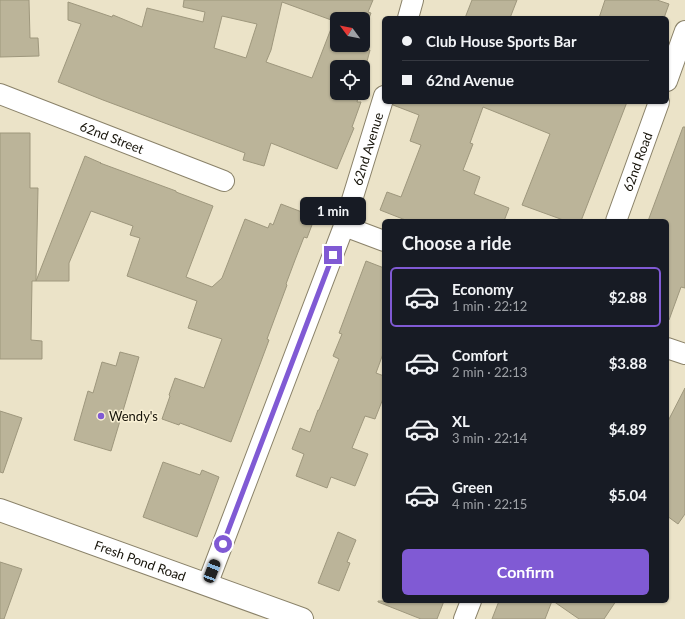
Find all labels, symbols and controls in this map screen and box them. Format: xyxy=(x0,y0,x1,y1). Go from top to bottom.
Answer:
north arrow xyxy=(330,12,370,52)
map controls xyxy=(330,12,370,100)
text: Club House Sports Bar xyxy=(426,32,577,50)
button: locate xyxy=(330,60,370,100)
text: 62nd Avenue xyxy=(426,71,514,89)
street label: 62nd Avenue xyxy=(349,110,387,187)
street label: 62nd Street xyxy=(78,118,146,157)
street label: 62nd Road xyxy=(619,130,655,194)
callout: 1 min xyxy=(300,197,366,225)
text: 1 min xyxy=(317,203,349,219)
text: Choose a ride xyxy=(402,232,511,254)
route end xyxy=(324,246,342,264)
icon: car xyxy=(404,279,440,315)
text: Economy xyxy=(452,280,513,298)
text: $2.88 xyxy=(609,288,647,306)
text: 1 min · 22:12 xyxy=(452,298,527,314)
icon: car xyxy=(404,345,440,381)
text: Comfort xyxy=(452,346,508,364)
text: $3.88 xyxy=(609,354,647,372)
text: 2 min · 22:13 xyxy=(452,364,527,380)
place label: Wendy's xyxy=(109,408,158,424)
marker: Wendy's xyxy=(96,411,106,421)
icon: car xyxy=(404,411,440,447)
text: XL xyxy=(452,412,470,430)
text: $4.89 xyxy=(609,420,647,438)
text: 3 min · 22:14 xyxy=(452,430,527,446)
icon: car xyxy=(404,477,440,513)
text: Green xyxy=(452,478,493,496)
text: $5.04 xyxy=(609,486,647,504)
text: 4 min · 22:15 xyxy=(452,496,527,512)
route start xyxy=(214,535,232,553)
street label: Fresh Pond Road xyxy=(92,537,188,584)
button: Confirm xyxy=(402,549,649,595)
car xyxy=(202,558,222,584)

